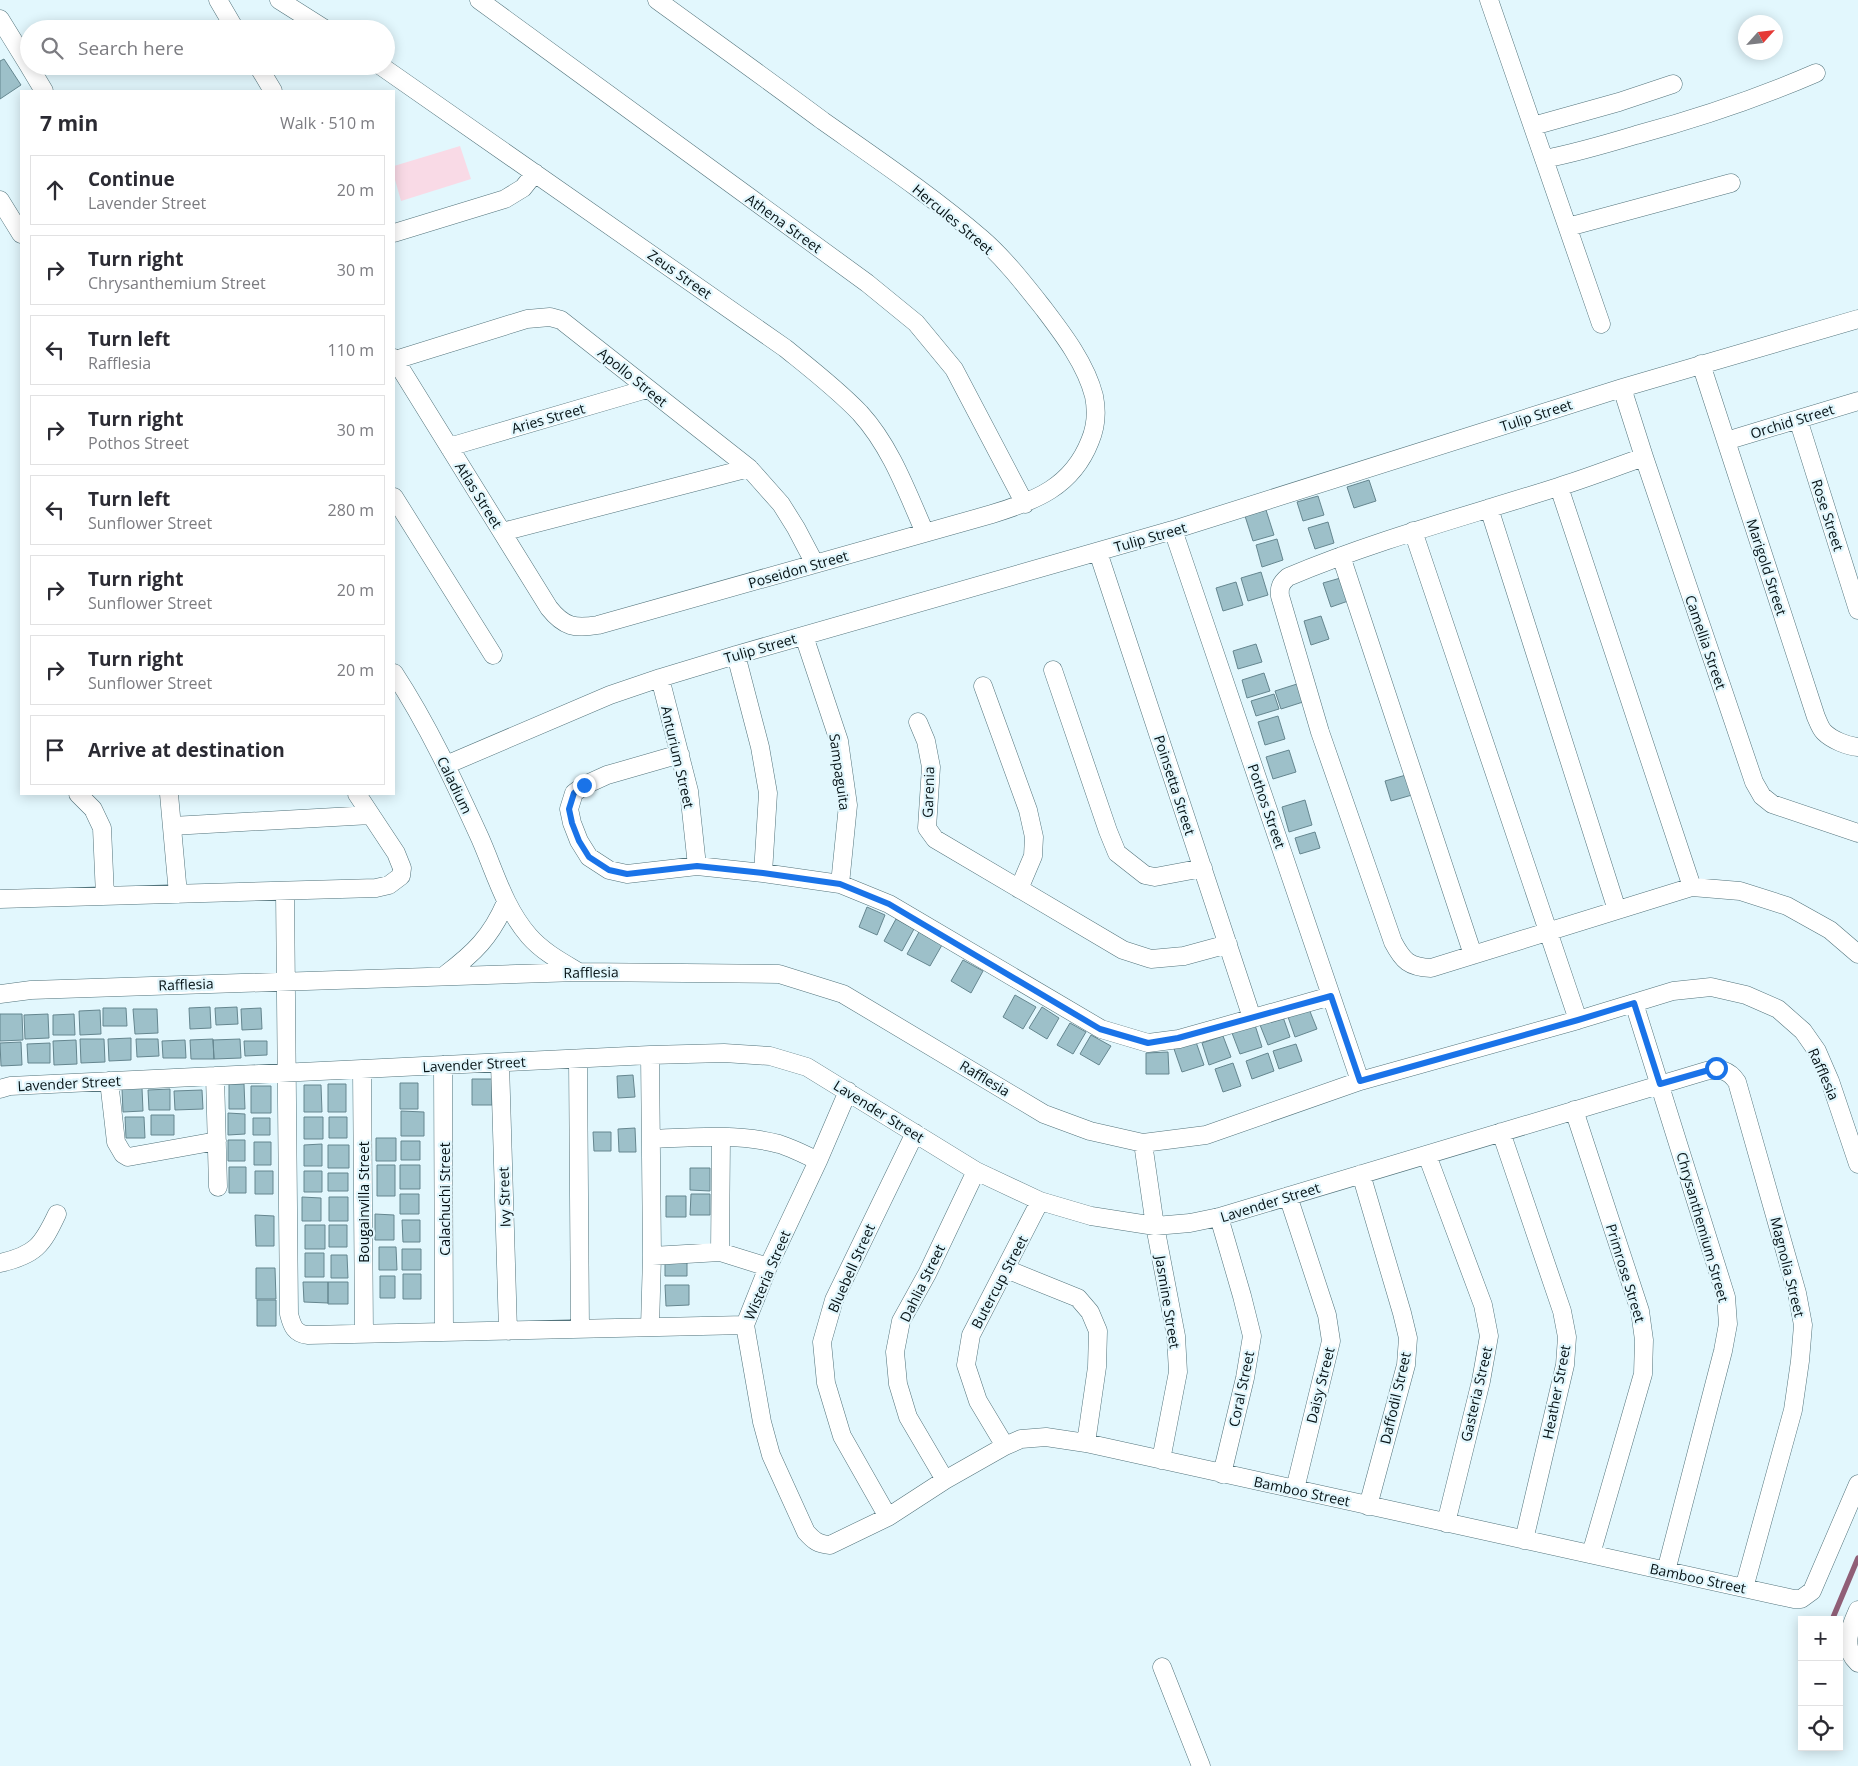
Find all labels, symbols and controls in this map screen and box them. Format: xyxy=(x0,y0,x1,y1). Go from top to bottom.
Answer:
north arrow xyxy=(1738,15,1783,60)
search box xyxy=(20,20,395,75)
icon: search xyxy=(38,34,66,62)
text: Search here xyxy=(78,35,184,61)
text: 7 min xyxy=(40,109,98,137)
text: Walk · 510 m xyxy=(280,112,375,134)
text: Continue xyxy=(88,166,175,192)
icon: ahead xyxy=(41,176,69,204)
text: 20 m xyxy=(337,179,374,201)
street label: Hercules Street xyxy=(909,180,997,258)
street label: Athena Street xyxy=(742,189,826,257)
text: Lavender Street xyxy=(88,192,206,214)
street label: Zeus Street xyxy=(644,245,716,303)
text: Turn right xyxy=(88,246,183,272)
icon: right xyxy=(41,256,69,284)
text: 30 m xyxy=(337,259,374,281)
text: Chrysanthemium Street xyxy=(88,272,266,294)
text: Turn left xyxy=(88,326,170,352)
icon: left xyxy=(41,336,69,364)
text: 110 m xyxy=(328,339,374,361)
street label: Apollo Street xyxy=(594,343,672,411)
text: Rafflesia xyxy=(88,352,151,374)
street label: Tulip Street xyxy=(1498,394,1574,436)
street label: Aries Street xyxy=(509,398,587,438)
street label: Orchid Street xyxy=(1748,399,1836,443)
text: Turn right xyxy=(88,406,183,432)
icon: right xyxy=(41,416,69,444)
text: 30 m xyxy=(337,419,374,441)
text: Pothos Street xyxy=(88,432,189,454)
street label: Atlas Street xyxy=(451,458,507,532)
street label: Rose Street xyxy=(1807,477,1849,553)
text: Turn left xyxy=(88,486,170,512)
icon: left xyxy=(41,496,69,524)
text: 280 m xyxy=(328,499,374,521)
text: Sunflower Street xyxy=(88,512,212,534)
street label: Marigold Street xyxy=(1742,516,1792,618)
street label: Tulip Street xyxy=(1111,518,1189,556)
street label: Poseidon Street xyxy=(746,546,850,592)
text: Turn right xyxy=(88,566,183,592)
icon: right xyxy=(41,576,69,604)
text: 20 m xyxy=(337,579,374,601)
text: Sunflower Street xyxy=(88,592,212,614)
street label: Camellia Street xyxy=(1681,592,1731,692)
street label: Tulip Street xyxy=(721,629,799,667)
text: Turn right xyxy=(88,646,183,672)
icon: right xyxy=(41,656,69,684)
text: 20 m xyxy=(337,659,374,681)
text: Sunflower Street xyxy=(88,672,212,694)
street label: Anturium Street xyxy=(657,704,699,810)
street label: Sampaguita xyxy=(825,732,855,812)
street label: Poinsetta Street xyxy=(1150,733,1200,837)
icon: arrive xyxy=(41,736,69,764)
text: Arrive at destination xyxy=(88,737,285,763)
street label: Caladium xyxy=(433,753,477,817)
street label: Pothos Street xyxy=(1244,761,1290,851)
street label: Garenia xyxy=(918,766,938,818)
route end xyxy=(573,774,596,797)
street label: Rafflesia xyxy=(563,962,619,982)
street label: Rafflesia xyxy=(158,974,214,994)
street label: Rafflesia xyxy=(1804,1045,1844,1103)
street label: Lavender Street xyxy=(422,1052,526,1076)
street label: Rafflesia xyxy=(956,1056,1014,1100)
route start xyxy=(1705,1057,1728,1080)
street label: Lavender Street xyxy=(17,1071,121,1095)
street label: Lavender Street xyxy=(830,1076,928,1146)
street label: Bougainvilla Street xyxy=(354,1141,373,1263)
street label: Calachuchi Street xyxy=(435,1142,454,1256)
street label: Chrysanthemium Street xyxy=(1672,1150,1734,1304)
street label: Ivy Street xyxy=(493,1166,515,1228)
street label: Lavender Street xyxy=(1218,1178,1322,1226)
street label: Magnolia Street xyxy=(1766,1215,1810,1319)
street label: Bluebell Street xyxy=(823,1221,879,1315)
street label: Primrose Street xyxy=(1602,1221,1650,1325)
street label: Wisteria Street xyxy=(740,1227,794,1323)
street label: Butercup Street xyxy=(966,1232,1032,1332)
street label: Dahlia Street xyxy=(895,1241,949,1325)
street label: Jasmine Street xyxy=(1151,1252,1185,1350)
street label: Heather Street xyxy=(1538,1343,1574,1441)
street label: Gasteria Street xyxy=(1456,1344,1496,1444)
street label: Daisy Street xyxy=(1301,1345,1339,1425)
street label: Coral Street xyxy=(1224,1349,1258,1429)
street label: Daffodil Street xyxy=(1375,1350,1415,1446)
street label: Bamboo Street xyxy=(1252,1472,1352,1510)
street label: Bamboo Street xyxy=(1648,1559,1748,1597)
map controls xyxy=(1798,1616,1843,1751)
button: + xyxy=(1798,1616,1843,1661)
button: − xyxy=(1798,1661,1843,1706)
button: locate xyxy=(1798,1706,1843,1751)

